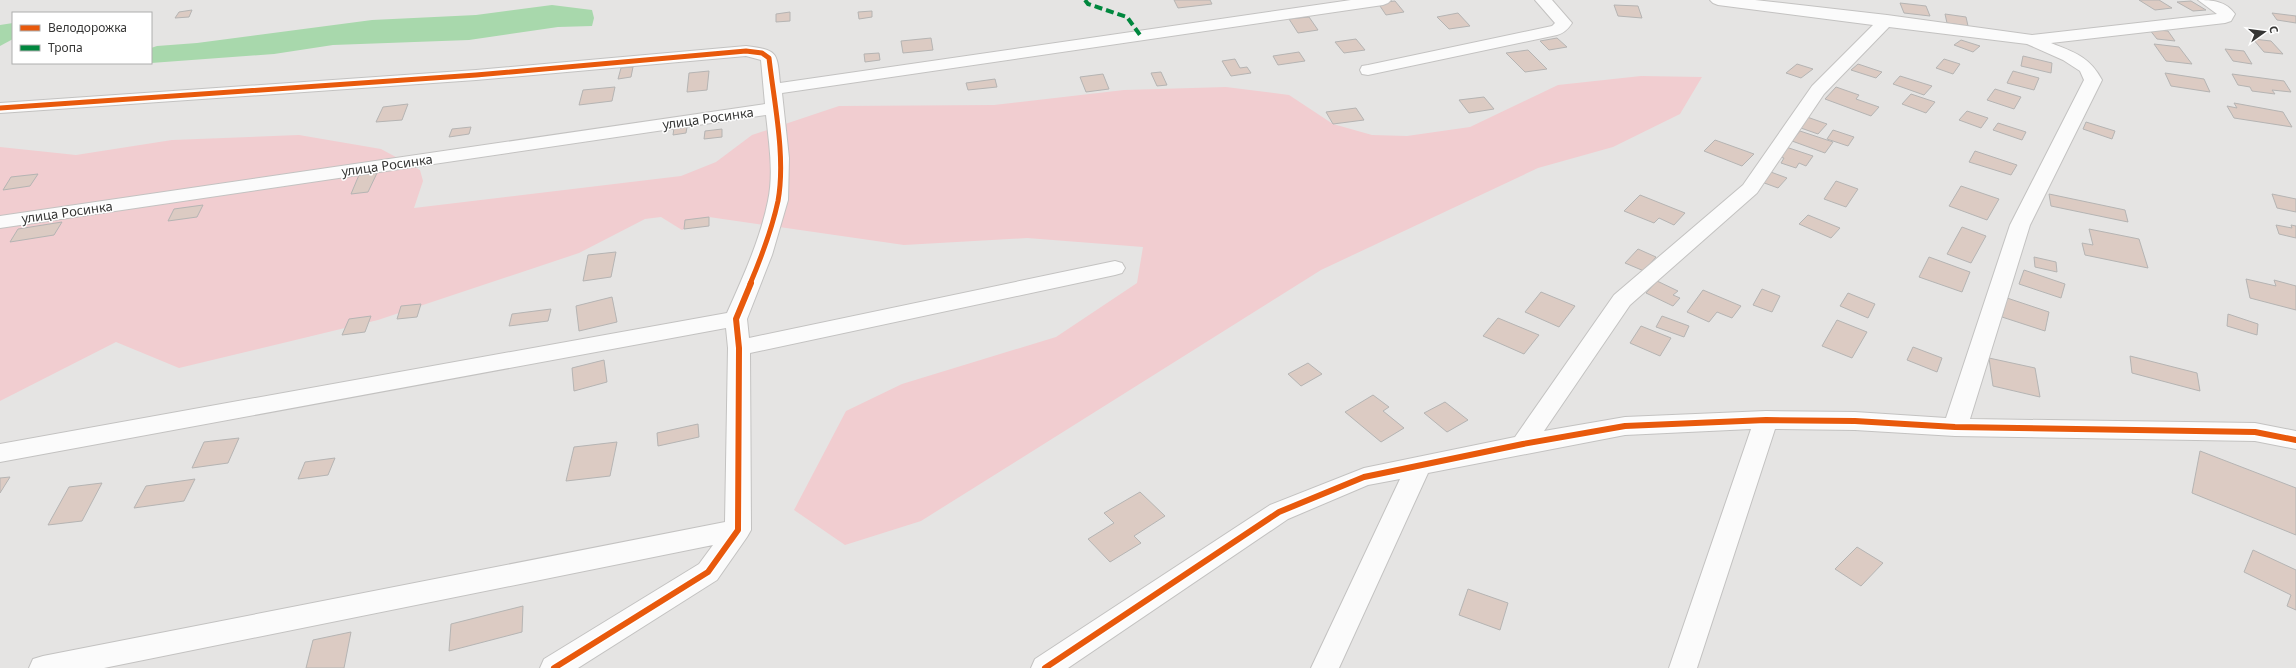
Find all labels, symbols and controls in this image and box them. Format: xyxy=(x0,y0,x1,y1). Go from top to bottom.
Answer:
legend xyxy=(12,12,152,64)
north arrow xyxy=(2244,12,2284,52)
text: Велодорожка xyxy=(48,19,127,36)
text: С xyxy=(2266,24,2282,35)
text: Тропа xyxy=(48,39,83,56)
street label: улица Росинка xyxy=(661,103,755,133)
street label: улица Росинка xyxy=(340,150,434,180)
street label: улица Росинка xyxy=(20,197,114,227)

